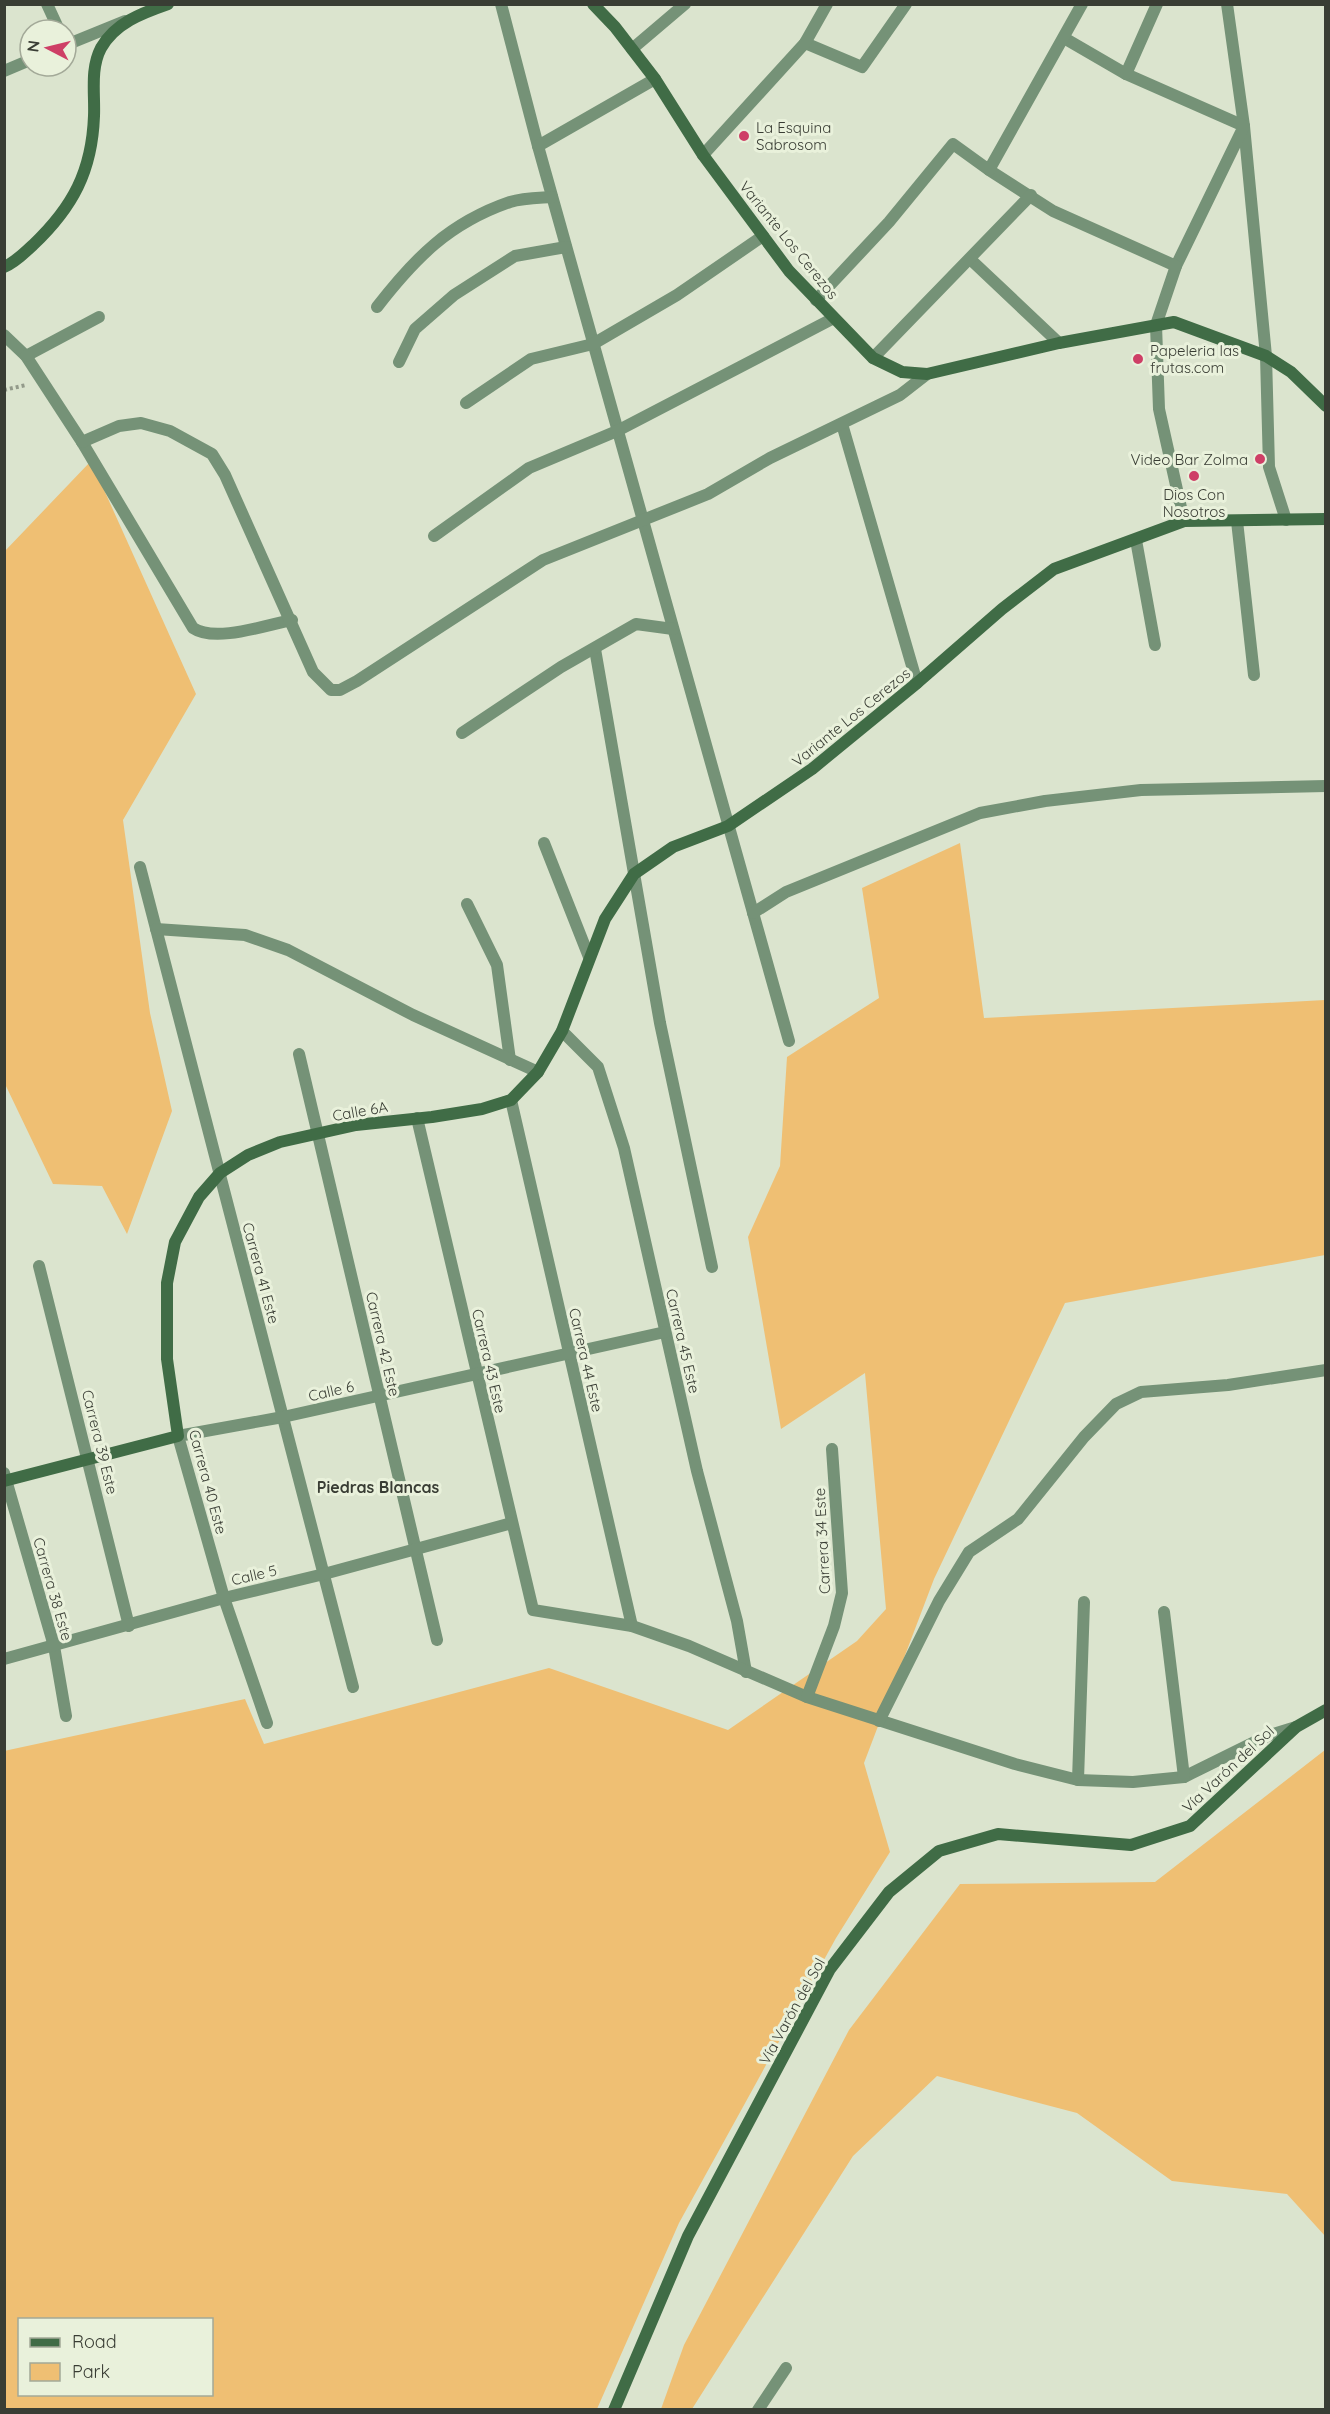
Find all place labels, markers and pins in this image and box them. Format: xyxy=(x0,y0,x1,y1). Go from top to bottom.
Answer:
place label: La Esquina Sabrosom xyxy=(756,118,831,154)
marker: La Esquina Sabrosom xyxy=(737,129,751,143)
place label: Papeleria las frutas.com xyxy=(1150,341,1239,377)
marker: Papeleria las frutas.com xyxy=(1131,352,1145,366)
place label: Video Bar Zolma xyxy=(1131,450,1248,469)
marker: Video Bar Zolma xyxy=(1253,452,1267,466)
marker: Dios Con Nosotros xyxy=(1187,469,1201,483)
place label: Dios Con Nosotros xyxy=(1163,485,1225,521)

